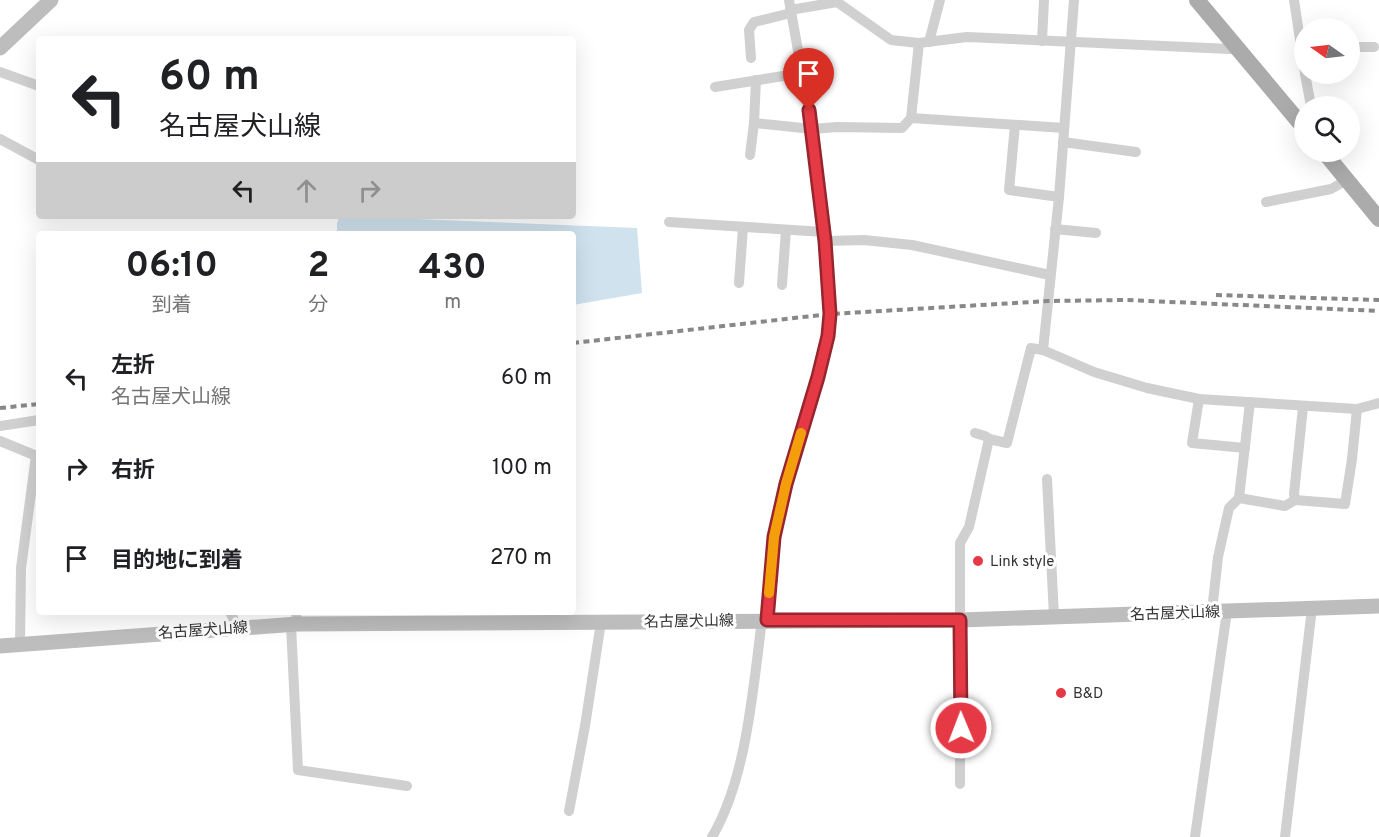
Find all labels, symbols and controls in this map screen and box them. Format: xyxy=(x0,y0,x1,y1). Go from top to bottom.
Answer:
north arrow xyxy=(1294,18,1360,84)
map controls xyxy=(1294,18,1360,162)
pin xyxy=(783,48,834,110)
text: 60 m xyxy=(159,52,260,105)
icon: arrive xyxy=(792,57,825,90)
icon: left xyxy=(60,60,138,138)
button: search xyxy=(1294,96,1360,162)
text: 名古屋犬山線 xyxy=(159,111,321,145)
icon: left xyxy=(227,174,260,207)
icon: ahead xyxy=(290,174,323,207)
icon: right xyxy=(353,174,386,207)
text: 06:10 xyxy=(125,244,218,290)
text: 2 xyxy=(307,244,329,290)
text: 430 xyxy=(419,246,487,292)
text: m xyxy=(444,290,461,316)
text: 到着 xyxy=(152,293,192,319)
text: 分 xyxy=(308,293,328,319)
text: 左折 xyxy=(111,353,155,380)
icon: left xyxy=(60,362,93,395)
text: 60 m xyxy=(501,365,552,392)
text: 名古屋犬山線 xyxy=(111,385,231,411)
icon: right xyxy=(60,452,93,485)
text: 100 m xyxy=(492,455,552,482)
text: 右折 xyxy=(111,458,155,485)
icon: arrive xyxy=(60,542,93,575)
text: 270 m xyxy=(490,545,552,572)
text: 目的地に到着 xyxy=(111,548,243,575)
place label: Link style xyxy=(990,553,1054,572)
marker: Link style xyxy=(971,554,985,568)
street label: 名古屋犬山線 xyxy=(1130,603,1220,626)
street label: 名古屋犬山線 xyxy=(644,612,734,633)
street label: 名古屋犬山線 xyxy=(158,619,249,644)
place label: B&D xyxy=(1073,685,1103,704)
marker: B&D xyxy=(1054,686,1068,700)
position arrow xyxy=(929,696,993,760)

